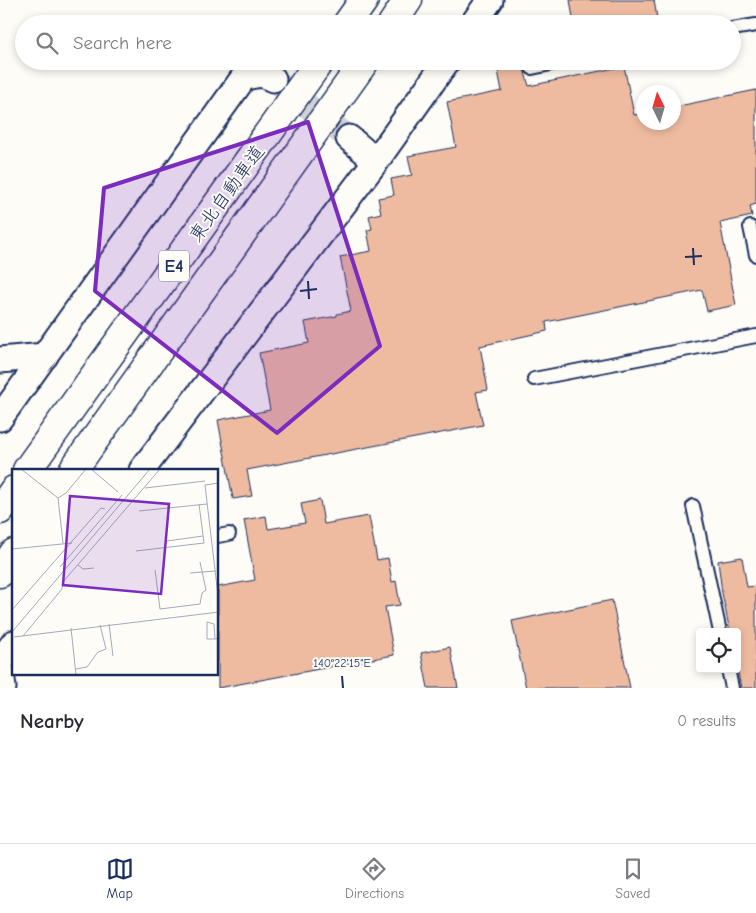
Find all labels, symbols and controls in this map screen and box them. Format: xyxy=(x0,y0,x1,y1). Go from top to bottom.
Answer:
search box xyxy=(15,15,741,70)
icon: search xyxy=(33,29,61,57)
text: Search here xyxy=(73,32,172,54)
north arrow xyxy=(636,85,681,130)
street label: 東北自動車道 xyxy=(184,141,269,246)
road number: E4 xyxy=(159,250,189,282)
inset map xyxy=(12,469,219,676)
map controls xyxy=(696,628,741,673)
button: locate xyxy=(696,628,741,673)
text: 140°22'15"E xyxy=(313,656,371,670)
text: Nearby xyxy=(20,709,84,733)
text: 0 results xyxy=(677,712,736,730)
tab: Map xyxy=(106,855,134,902)
tab: Directions xyxy=(345,855,404,902)
tab: Saved xyxy=(615,855,650,902)

